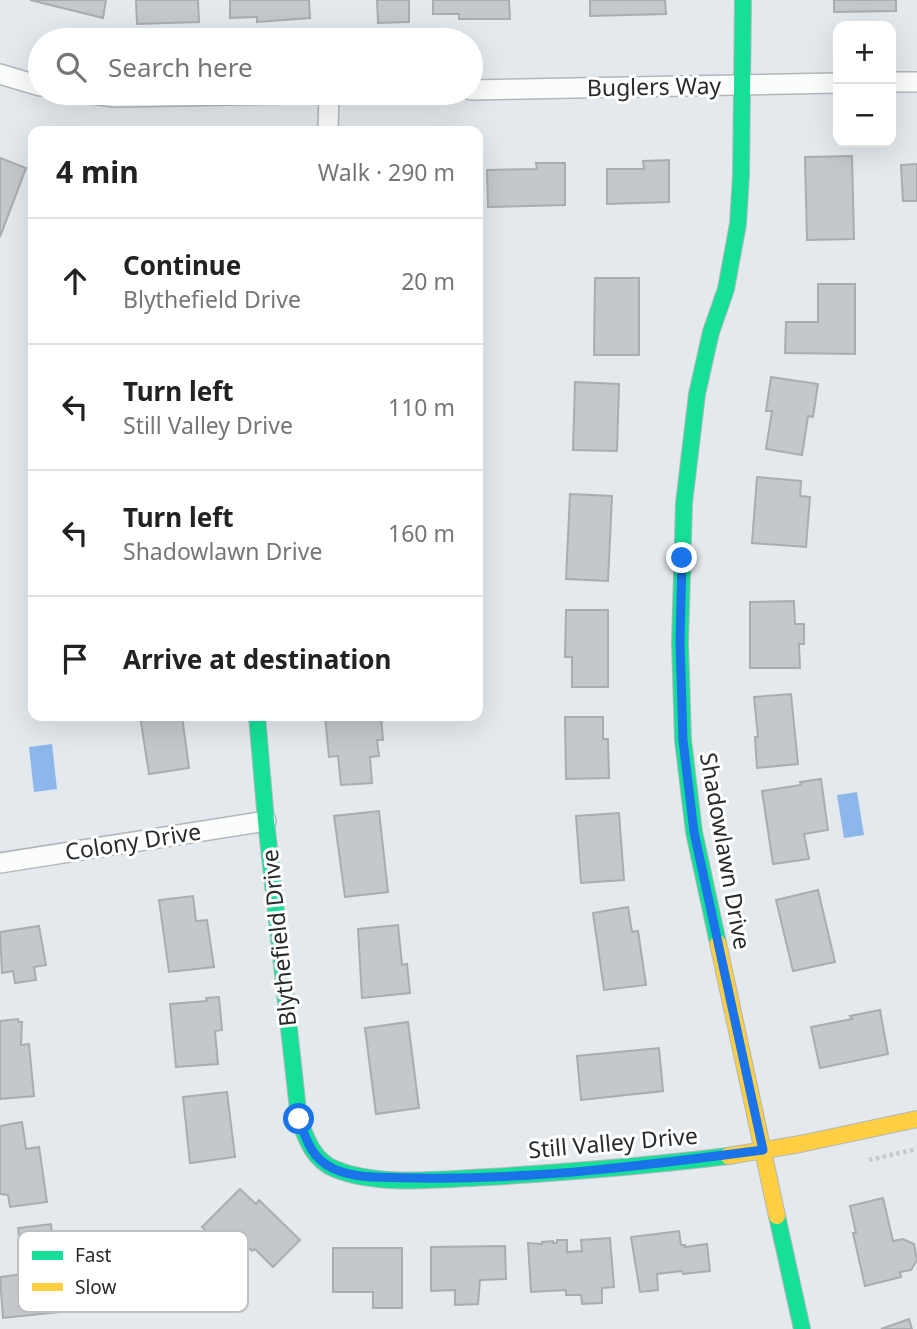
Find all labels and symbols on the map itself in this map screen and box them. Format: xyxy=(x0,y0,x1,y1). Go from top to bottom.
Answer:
street label: Buglers Way xyxy=(587,69,722,103)
route end xyxy=(666,542,697,573)
street label: Shadowlawn Drive xyxy=(693,750,759,952)
street label: Colony Drive xyxy=(63,814,203,868)
street label: Blythefield Drive xyxy=(253,848,303,1028)
route start xyxy=(283,1103,314,1134)
street label: Still Valley Drive xyxy=(527,1119,699,1165)
legend xyxy=(18,1231,248,1312)
text: Fast xyxy=(75,1242,112,1268)
text: Slow xyxy=(75,1274,116,1300)

